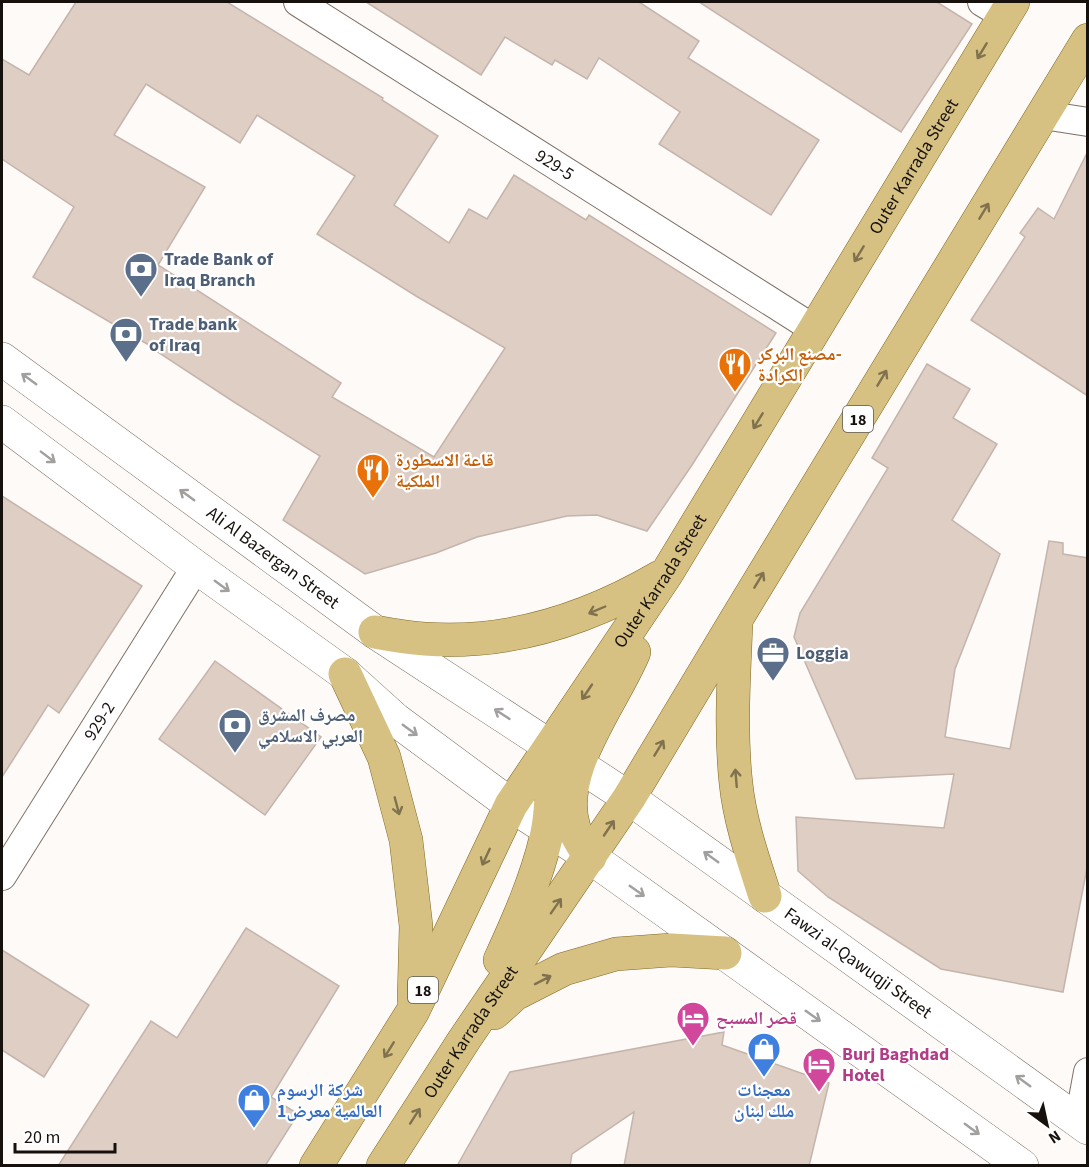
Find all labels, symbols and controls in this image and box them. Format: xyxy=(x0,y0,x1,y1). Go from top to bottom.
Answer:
one-way arrow xyxy=(976,42,988,59)
street label: Outer Karrada Street xyxy=(863,94,965,239)
street label: 929-5 xyxy=(530,144,579,187)
one-way arrow xyxy=(978,203,990,220)
one-way arrow xyxy=(853,245,865,262)
place label: Trade Bank of Iraq Branch xyxy=(164,247,274,293)
bank icon: Trade Bank of Iraq Branch xyxy=(123,251,159,298)
place label: Trade bank of Iraq xyxy=(149,312,238,358)
bank icon: Trade bank of Iraq xyxy=(108,316,144,363)
place label: مصنع البركر- الكرادة xyxy=(757,342,842,388)
restaurant icon: مصنع البركر- الكرادة xyxy=(717,346,753,393)
one-way arrow xyxy=(877,370,889,387)
one-way arrow xyxy=(22,373,38,386)
road number: 18 xyxy=(843,406,873,432)
one-way arrow xyxy=(752,412,764,429)
place label: قاعة الاسطورة الملكية xyxy=(396,448,494,494)
one-way arrow xyxy=(40,451,56,463)
restaurant icon: قاعة الاسطورة الملكية xyxy=(355,452,391,499)
one-way arrow xyxy=(179,488,195,501)
street label: Ali Al Bazergan Street xyxy=(201,501,344,615)
street label: Outer Karrada Street xyxy=(608,510,713,653)
one-way arrow xyxy=(754,572,766,589)
one-way arrow xyxy=(214,580,230,592)
one-way arrow xyxy=(588,605,606,616)
office icon: Loggia xyxy=(755,635,791,682)
place label: Loggia xyxy=(796,641,849,666)
one-way arrow xyxy=(581,683,593,700)
street label: 929-2 xyxy=(78,697,121,745)
place label: مصرف المشرق العربي الاسلامي xyxy=(258,703,363,750)
bank icon: مصرف المشرق العربي الاسلامي xyxy=(217,707,253,754)
one-way arrow xyxy=(494,707,511,719)
one-way arrow xyxy=(401,724,417,736)
one-way arrow xyxy=(654,740,666,757)
one-way arrow xyxy=(730,769,741,788)
one-way arrow xyxy=(392,796,403,815)
one-way arrow xyxy=(603,819,616,836)
one-way arrow xyxy=(479,848,491,866)
one-way arrow xyxy=(704,851,720,863)
one-way arrow xyxy=(629,885,645,897)
one-way arrow xyxy=(550,898,562,914)
street label: Fawzi al-Qawuqji Street xyxy=(779,902,937,1025)
street label: Outer Karrada Street xyxy=(418,961,524,1104)
one-way arrow xyxy=(533,973,551,985)
road number: 18 xyxy=(408,977,438,1003)
hotel icon: قصر المسبح xyxy=(675,1000,711,1047)
place label: قصر المسبح xyxy=(716,1006,797,1031)
one-way arrow xyxy=(805,1010,821,1022)
shop icon: معجنات ملك لبنان xyxy=(746,1031,782,1078)
one-way arrow xyxy=(382,1041,394,1058)
place label: Burj Baghdad Hotel xyxy=(842,1042,949,1088)
hotel icon: Burj Baghdad Hotel xyxy=(801,1046,837,1093)
one-way arrow xyxy=(1015,1075,1031,1087)
place label: شركة الرسوم العالمية معرض1 xyxy=(277,1078,383,1124)
place label: معجنات ملك لبنان xyxy=(734,1078,794,1124)
shop icon: شركة الرسوم العالمية معرض1 xyxy=(236,1082,272,1129)
north arrow xyxy=(1017,1095,1077,1155)
one-way arrow xyxy=(409,1108,421,1125)
scale bar xyxy=(15,1116,116,1154)
one-way arrow xyxy=(963,1123,979,1136)
text: 20 m xyxy=(24,1125,60,1150)
text: N xyxy=(1044,1125,1065,1149)

